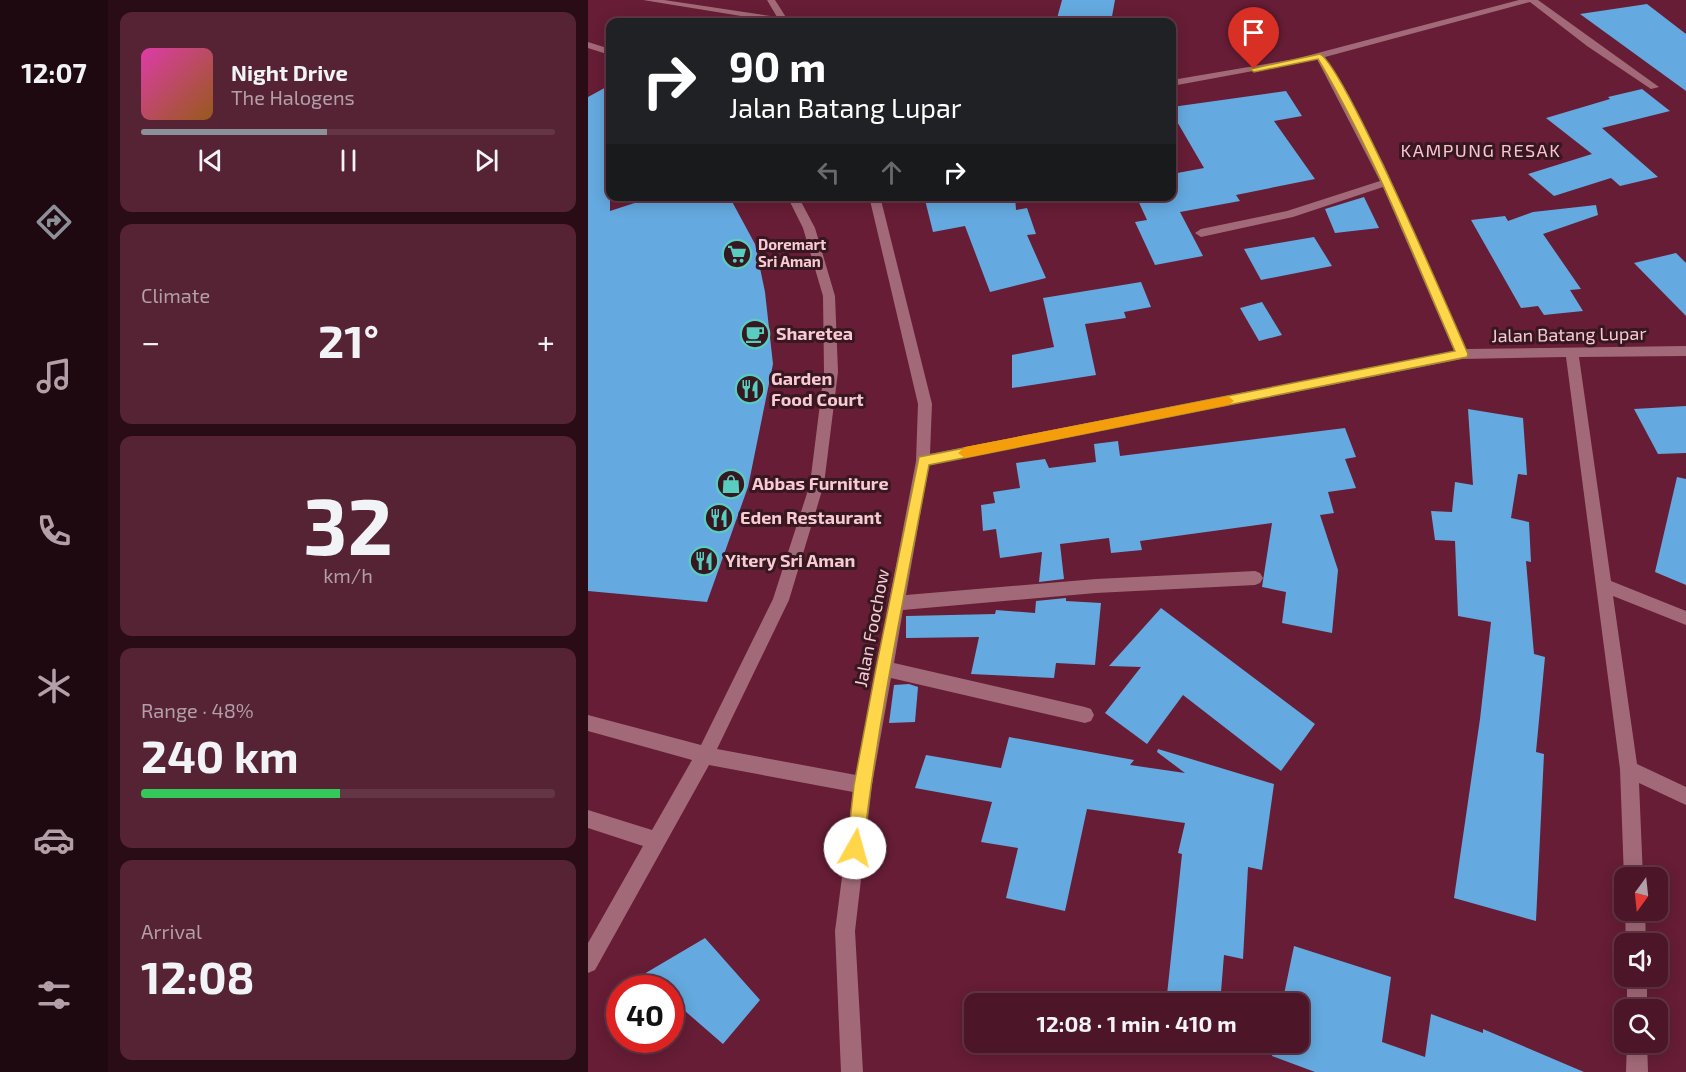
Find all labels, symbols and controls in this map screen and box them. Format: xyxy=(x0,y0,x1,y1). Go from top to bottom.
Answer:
pin xyxy=(1228,7,1279,69)
icon: arrive xyxy=(1237,16,1270,49)
text: 90 m xyxy=(729,40,826,90)
icon: right xyxy=(630,42,708,120)
text: 12:07 xyxy=(21,56,87,88)
text: Night Drive xyxy=(231,59,348,85)
text: The Halogens xyxy=(231,85,355,109)
text: Jalan Batang Lupar xyxy=(729,91,962,123)
district label: KAMPUNG RESAK xyxy=(1401,139,1561,161)
icon: previous xyxy=(194,144,227,177)
icon: pause xyxy=(332,144,365,177)
icon: next xyxy=(470,144,503,177)
icon: left xyxy=(812,156,845,189)
icon: ahead xyxy=(875,156,908,189)
icon: right xyxy=(938,156,971,189)
icon: directions xyxy=(33,201,75,243)
place label: Doremart Sri Aman xyxy=(758,235,826,270)
supermarket icon: Doremart Sri Aman xyxy=(721,238,753,270)
text: Climate xyxy=(141,283,210,307)
text: 21° xyxy=(318,313,379,367)
cafe icon: Sharetea xyxy=(739,318,771,350)
text: − xyxy=(141,321,160,361)
text: + xyxy=(537,321,555,361)
place label: Sharetea xyxy=(776,322,853,344)
street label: Jalan Batang Lupar xyxy=(1491,322,1647,346)
icon: music xyxy=(33,355,75,397)
place label: Garden Food Court xyxy=(771,367,864,410)
restaurant icon: Garden Food Court xyxy=(734,373,766,405)
shop icon: Abbas Furniture xyxy=(715,468,747,500)
place label: Abbas Furniture xyxy=(752,472,889,494)
text: 32 xyxy=(303,477,393,571)
restaurant icon: Eden Restaurant xyxy=(703,502,735,534)
place label: Eden Restaurant xyxy=(740,506,882,528)
icon: phone xyxy=(33,510,75,552)
restaurant icon: Yitery Sri Aman xyxy=(688,545,720,577)
place label: Yitery Sri Aman xyxy=(725,549,855,571)
text: km/h xyxy=(323,563,373,587)
street label: Jalan Foochow xyxy=(849,567,893,689)
icon: climate xyxy=(33,665,75,707)
text: Range · 48% xyxy=(141,698,254,722)
text: 240 km xyxy=(141,728,299,782)
position arrow xyxy=(823,816,887,880)
icon: car xyxy=(33,819,75,861)
north arrow xyxy=(1614,867,1668,921)
map controls xyxy=(1614,867,1668,1053)
text: Arrival xyxy=(141,919,202,943)
button: sound xyxy=(1614,933,1668,987)
text: 12:08 xyxy=(141,949,255,1003)
icon: filters xyxy=(33,974,75,1016)
speed limit sign: 40 xyxy=(606,975,684,1053)
button: search xyxy=(1614,999,1668,1053)
text: 12:08 · 1 min · 410 m xyxy=(1036,1010,1237,1036)

